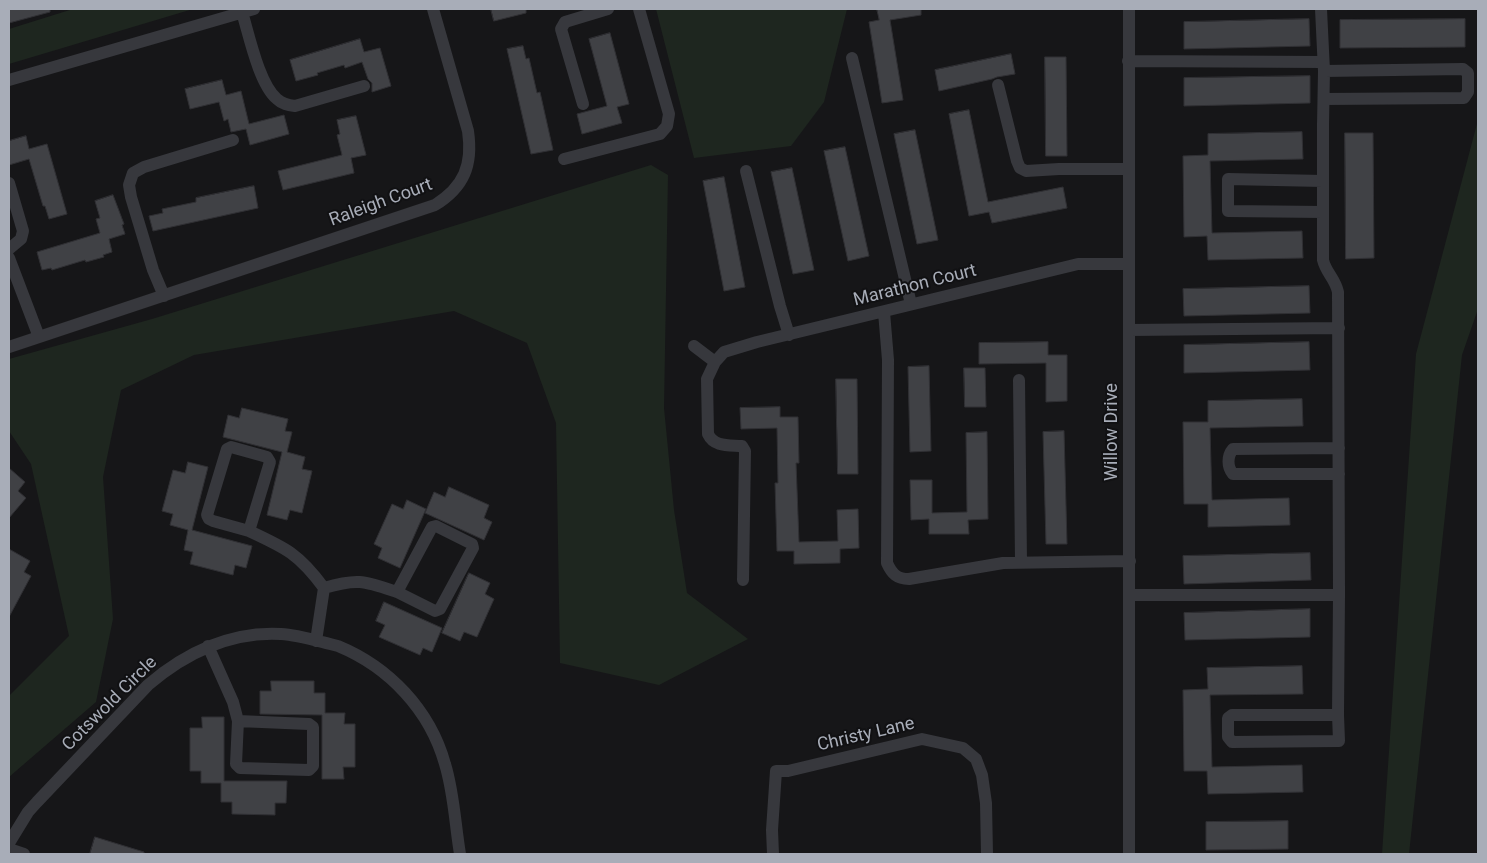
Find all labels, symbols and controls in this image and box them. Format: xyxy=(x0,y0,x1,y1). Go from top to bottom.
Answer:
street label: Raleigh Court xyxy=(327,174,435,232)
street label: Marathon Court xyxy=(851,260,979,312)
street label: Willow Drive xyxy=(1101,383,1123,481)
street label: Cotswold Circle xyxy=(58,652,162,756)
street label: Christy Lane xyxy=(815,713,917,757)

